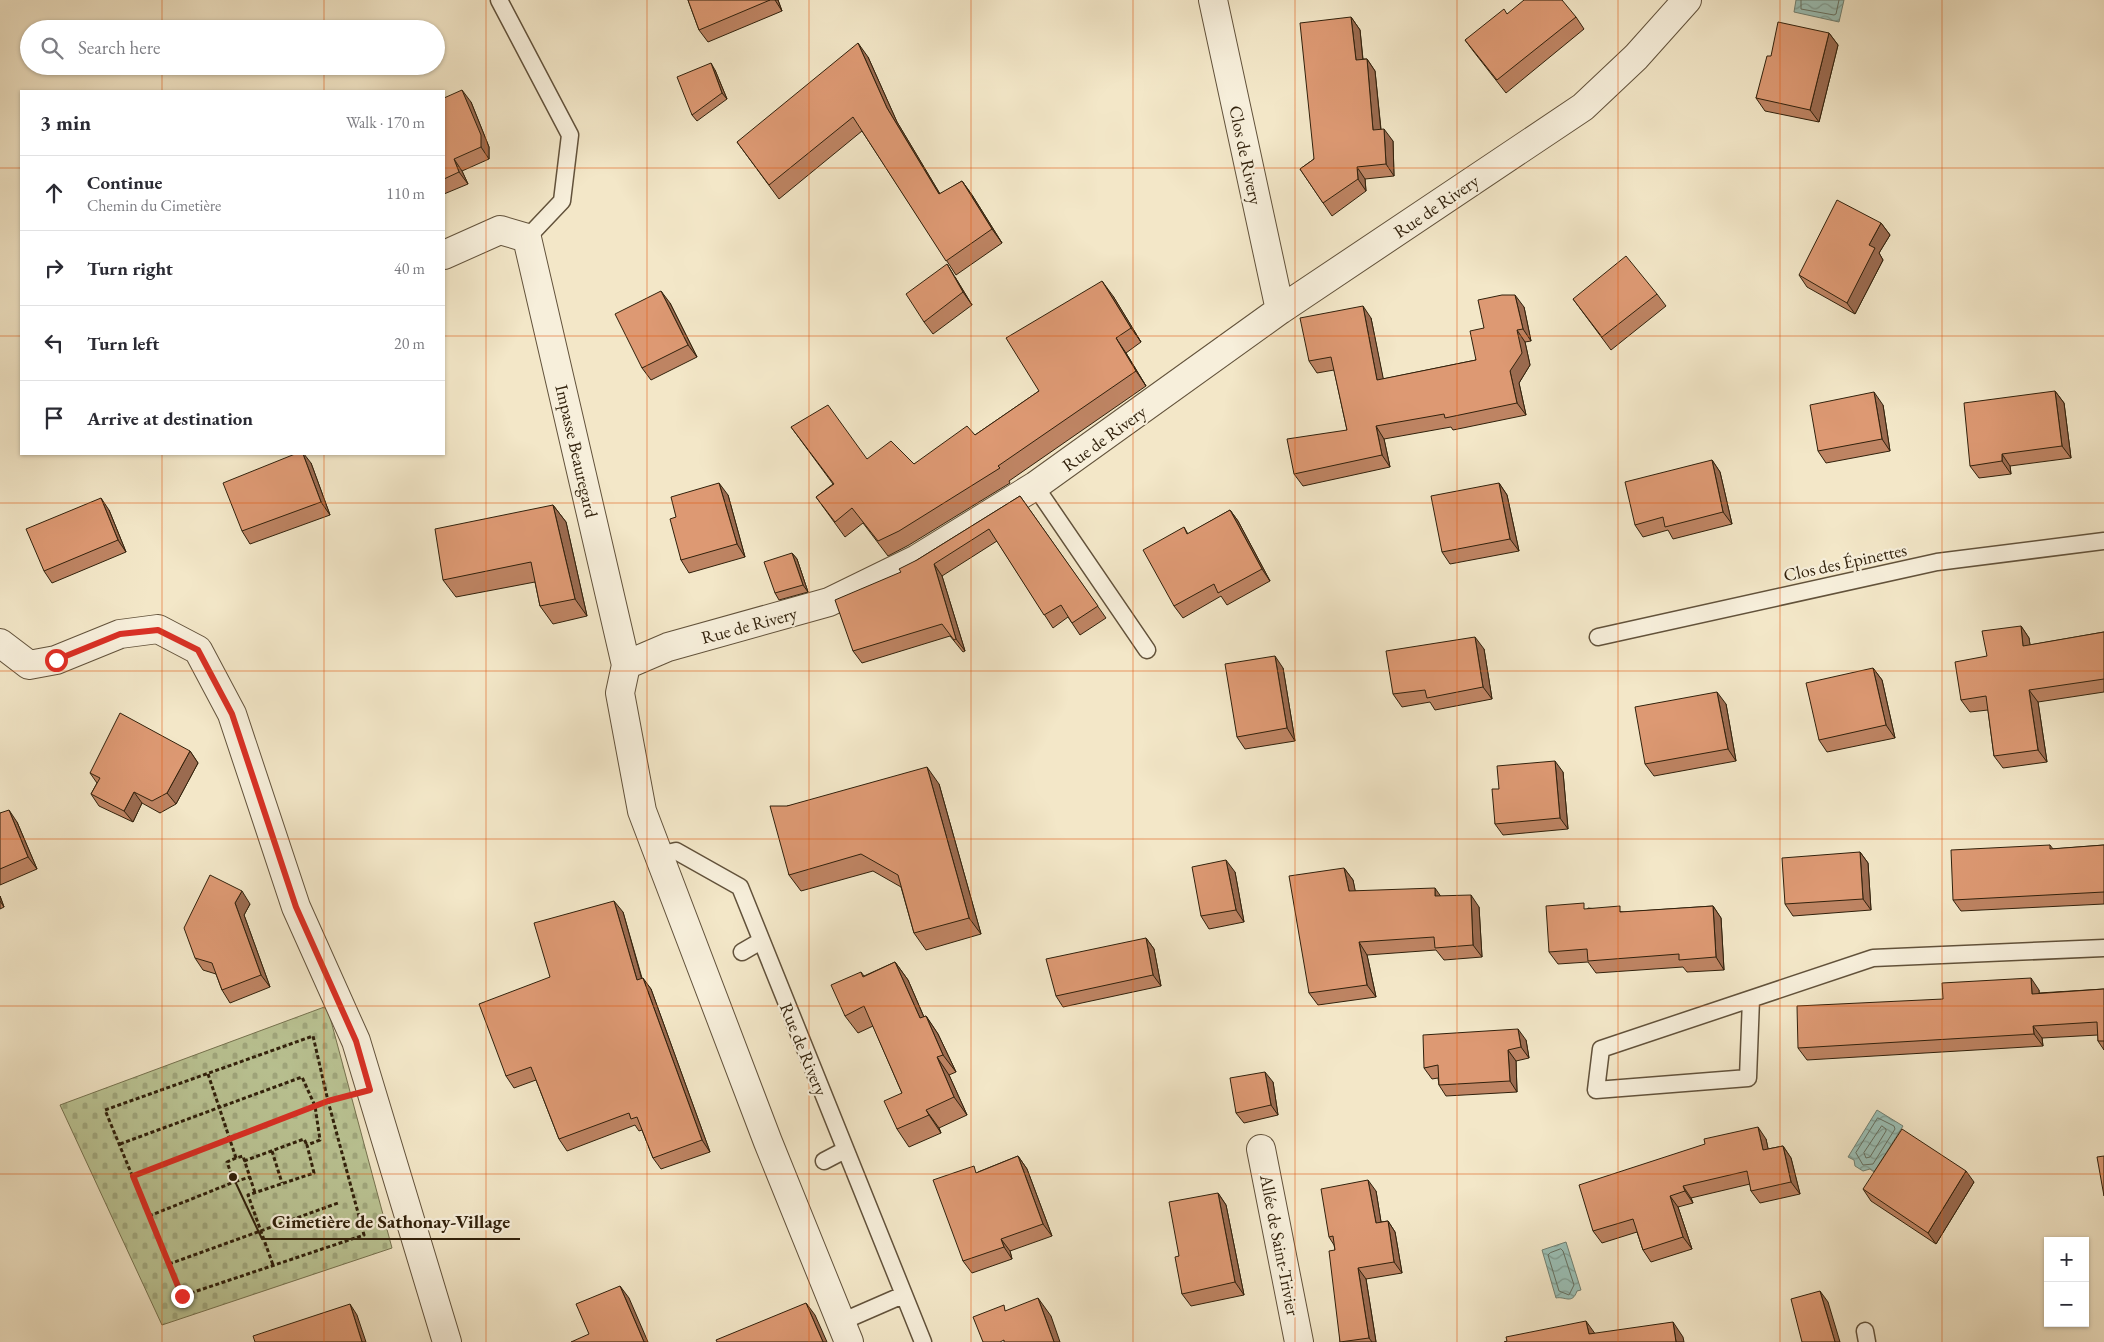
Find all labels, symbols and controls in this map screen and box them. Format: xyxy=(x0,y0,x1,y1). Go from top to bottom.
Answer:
search box xyxy=(20,20,445,75)
icon: search xyxy=(38,34,66,62)
text: Search here xyxy=(78,35,160,60)
street label: Clos de Rivery xyxy=(1224,103,1268,207)
text: 3 min xyxy=(40,109,91,136)
text: Walk · 170 m xyxy=(346,112,425,133)
street label: Rue de Rivery xyxy=(1389,169,1483,243)
text: Continue xyxy=(87,170,162,195)
icon: ahead xyxy=(40,179,68,207)
text: 110 m xyxy=(386,183,425,204)
text: Chemin du Cimetière xyxy=(87,195,221,216)
icon: right xyxy=(40,254,68,282)
text: Turn right xyxy=(87,256,173,281)
text: 40 m xyxy=(394,258,425,279)
icon: left xyxy=(40,329,68,357)
text: Turn left xyxy=(87,331,159,356)
text: 20 m xyxy=(394,333,425,354)
street label: Impasse Beauregard xyxy=(551,382,604,521)
street label: Rue de Rivery xyxy=(1057,400,1151,476)
icon: arrive xyxy=(40,404,68,432)
text: Arrive at destination xyxy=(87,406,253,431)
street label: Clos des Épinettes xyxy=(1781,538,1909,586)
street label: Rue de Rivery xyxy=(699,601,800,649)
route start xyxy=(45,649,68,672)
street label: Rue de Rivery xyxy=(775,999,833,1099)
street label: Allée de Saint-Trivier xyxy=(1255,1172,1305,1318)
callout: Cimetière de Sathonay-Village xyxy=(262,1205,520,1239)
text: Cimetière de Sathonay-Village xyxy=(272,1209,510,1234)
map controls xyxy=(2044,1237,2089,1327)
button: + xyxy=(2044,1237,2089,1282)
button: − xyxy=(2044,1282,2089,1327)
route end xyxy=(171,1285,194,1308)

